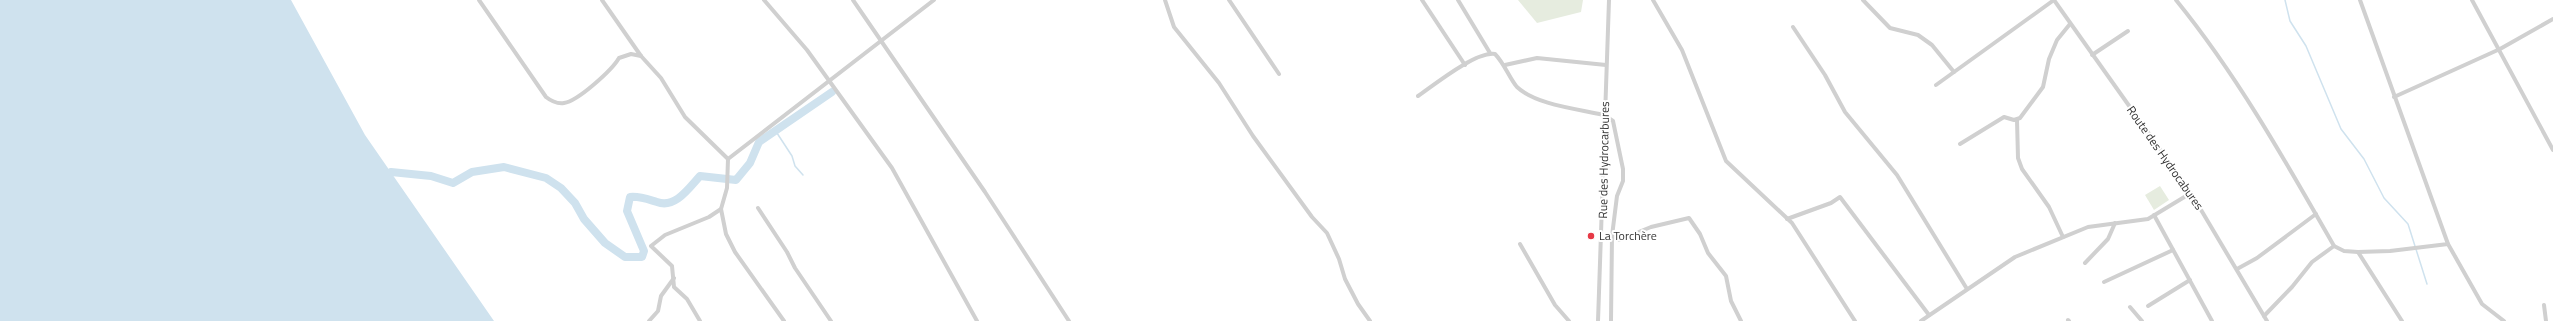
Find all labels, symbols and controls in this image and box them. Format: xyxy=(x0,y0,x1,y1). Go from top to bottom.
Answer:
street label: Rue des Hydrocarbures xyxy=(1593,101,1614,219)
street label: Route des Hydrocabures xyxy=(2122,102,2209,214)
place label: La Torchère xyxy=(1599,226,1657,245)
marker: La Torchère xyxy=(1586,231,1596,241)

